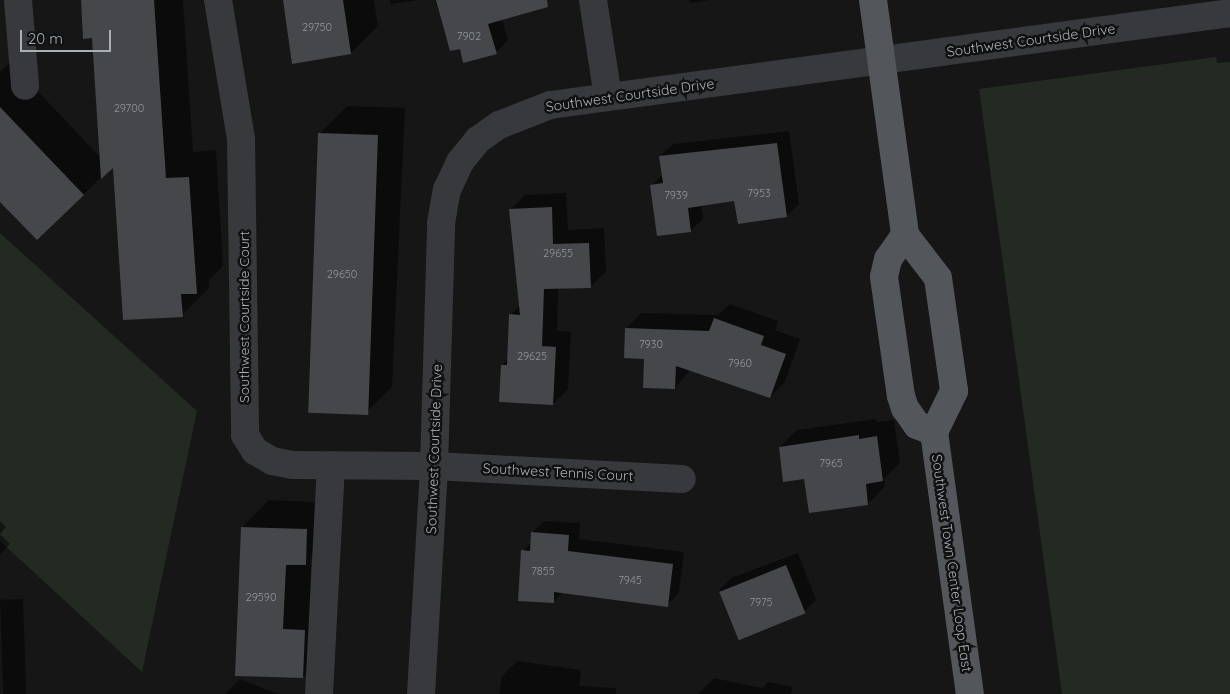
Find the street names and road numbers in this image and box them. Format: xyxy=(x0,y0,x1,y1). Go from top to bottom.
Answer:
street label: Southwest Courtside Drive xyxy=(946,20,1116,60)
street label: Southwest Courtside Drive xyxy=(545,75,715,115)
street label: Southwest Courtside Court xyxy=(236,231,252,403)
street label: Southwest Courtside Drive xyxy=(423,364,445,534)
street label: Southwest Town Center Loop East xyxy=(928,453,976,673)
street label: Southwest Tennis Court xyxy=(482,460,634,484)

